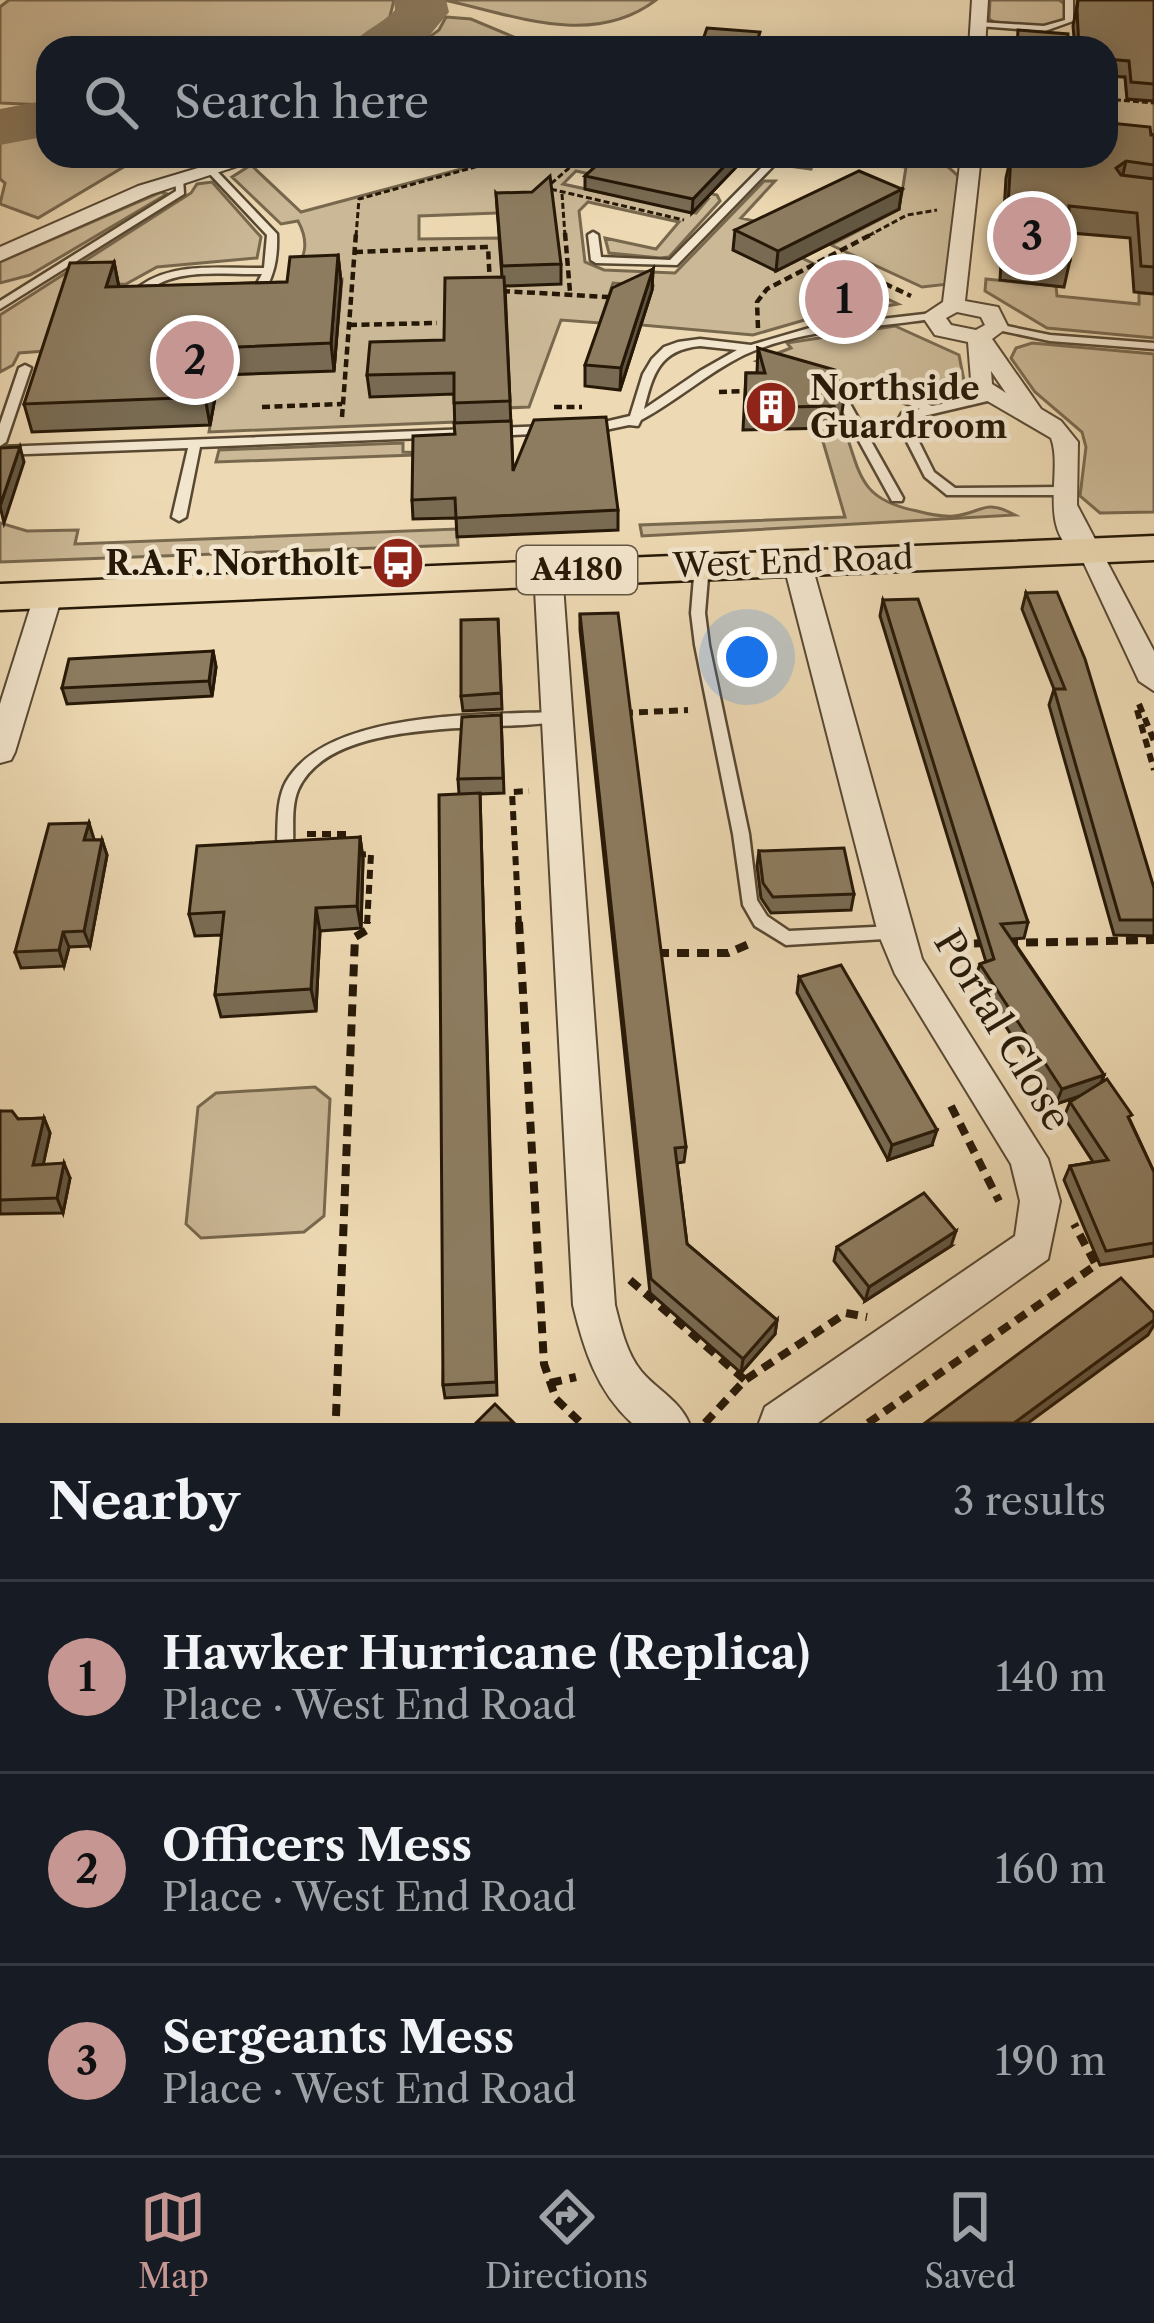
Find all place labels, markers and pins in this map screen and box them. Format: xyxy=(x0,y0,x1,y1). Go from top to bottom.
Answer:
pin: 3 xyxy=(993,191,1071,281)
pin: 1 xyxy=(805,254,883,344)
pin: 2 xyxy=(156,315,234,405)
place label: Northside Guardroom xyxy=(810,368,1007,447)
building icon: Northside Guardroom xyxy=(743,379,799,435)
bus stop icon: R.A.F. Northolt xyxy=(370,535,426,591)
place label: R.A.F. Northolt xyxy=(105,543,360,584)

